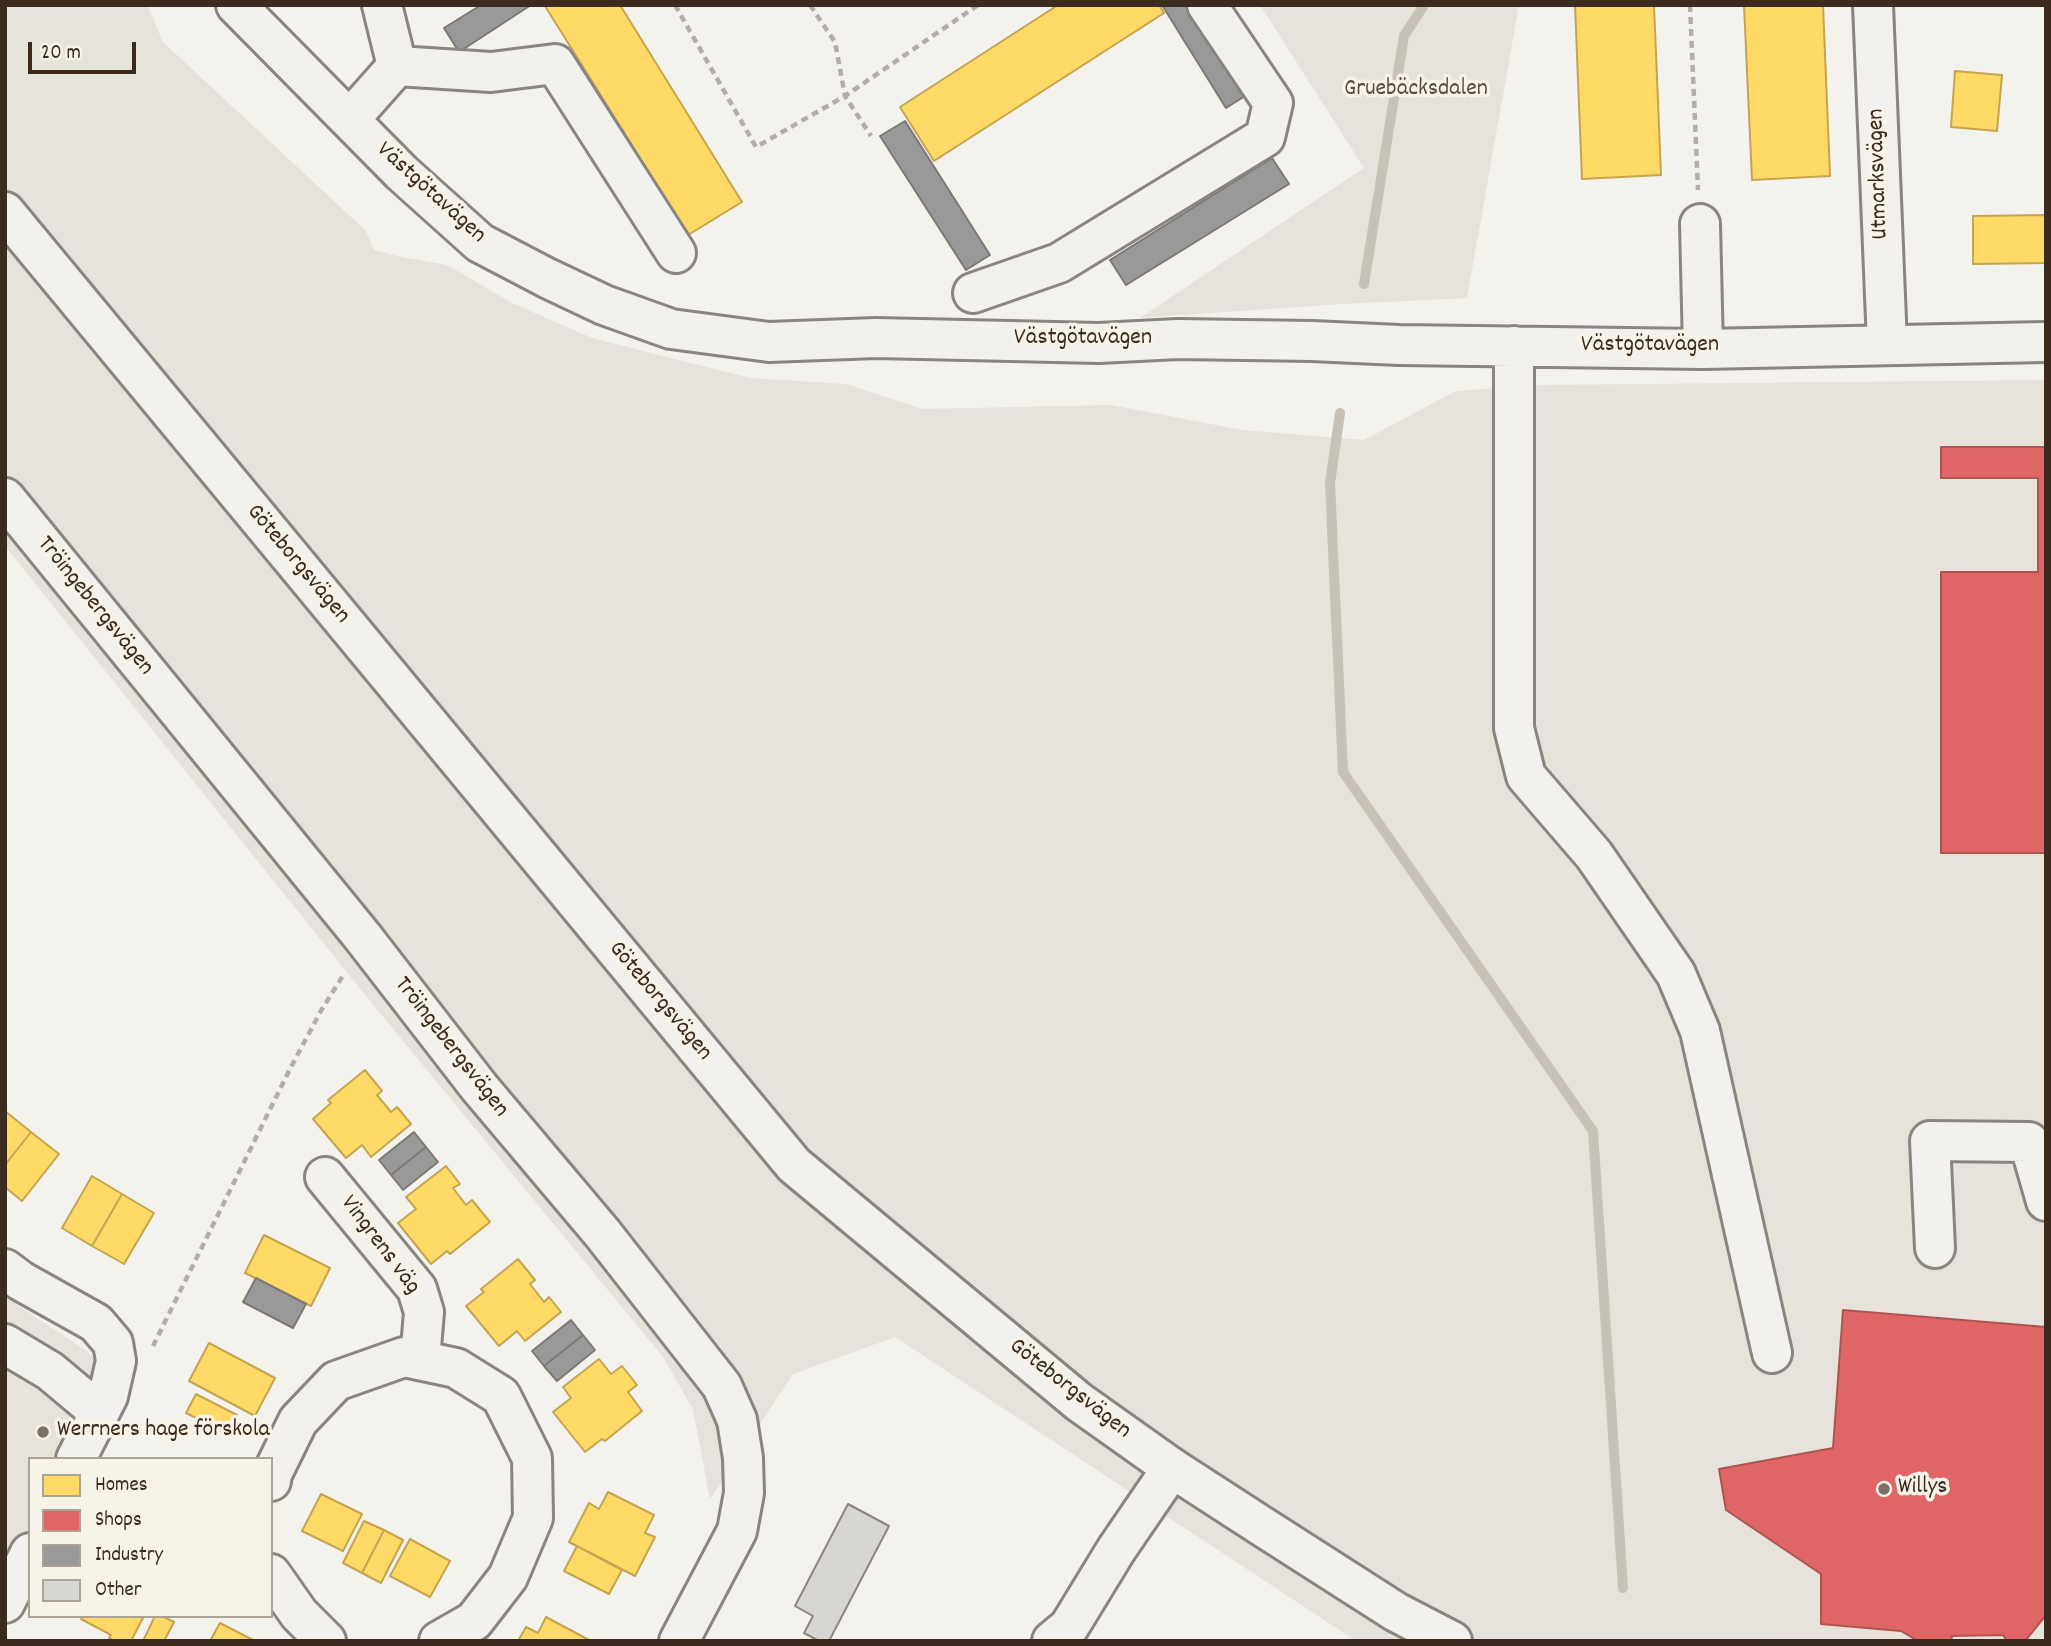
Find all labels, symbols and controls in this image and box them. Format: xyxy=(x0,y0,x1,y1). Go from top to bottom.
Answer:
scale bar xyxy=(32,28,140,72)
text: 20 m xyxy=(41,39,81,69)
park label: Gruebäcksdalen xyxy=(1344,77,1488,105)
street label: Utmarksvägen xyxy=(1863,108,1897,240)
street label: Västgötavägen xyxy=(369,137,491,251)
street label: Västgötavägen xyxy=(1014,326,1152,354)
street label: Västgötavägen xyxy=(1581,333,1719,361)
street label: Göteborgsvägen xyxy=(239,499,355,631)
street label: Tröingebergsvägen xyxy=(29,532,159,682)
street label: Göteborgsvägen xyxy=(601,936,717,1068)
street label: Tröingebergsvägen xyxy=(386,972,514,1124)
street label: Vingrens väg xyxy=(333,1191,425,1301)
street label: Göteborgsvägen xyxy=(1002,1333,1136,1447)
place label: Werrners hage förskola xyxy=(57,1418,270,1446)
marker: Werrners hage förskola xyxy=(35,1424,51,1440)
legend xyxy=(28,1457,273,1618)
text: Homes xyxy=(95,1471,148,1501)
place label: Willys xyxy=(1898,1475,1947,1503)
marker: Willys xyxy=(1876,1481,1892,1497)
text: Shops xyxy=(95,1506,142,1536)
text: Industry xyxy=(95,1541,163,1571)
text: Other xyxy=(95,1576,141,1606)

